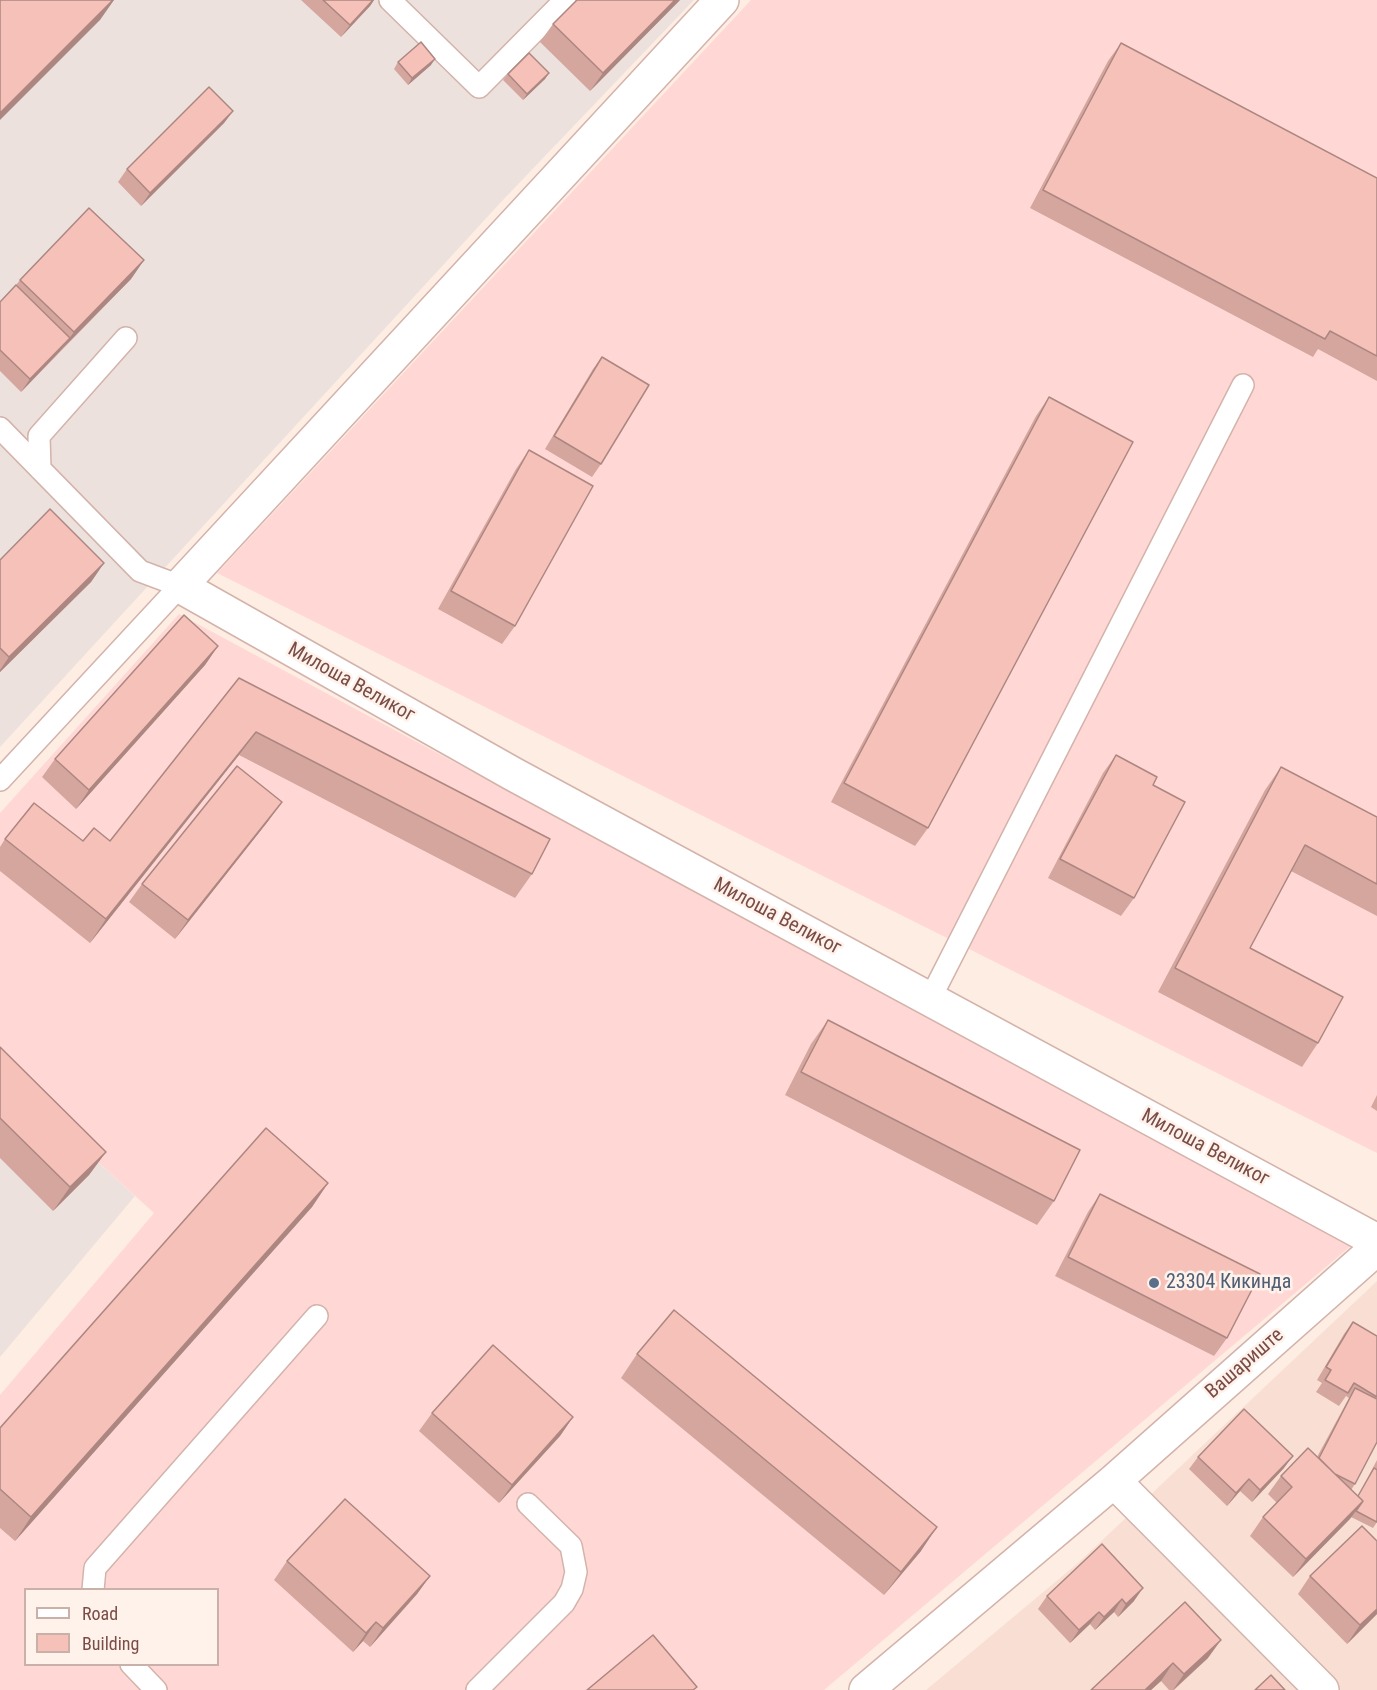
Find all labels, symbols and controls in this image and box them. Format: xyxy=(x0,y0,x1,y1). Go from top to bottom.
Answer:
street label: Милоша Великог xyxy=(283,638,419,728)
street label: Милоша Великог xyxy=(709,873,845,961)
street label: Милоша Великог xyxy=(1137,1104,1273,1192)
place label: 23304 Кикинда xyxy=(1166,1271,1291,1295)
marker: 23304 Кикинда xyxy=(1147,1276,1161,1290)
street label: Вашариште xyxy=(1201,1324,1289,1404)
legend xyxy=(24,1588,219,1666)
text: Road xyxy=(82,1603,118,1624)
text: Building xyxy=(82,1633,139,1654)

